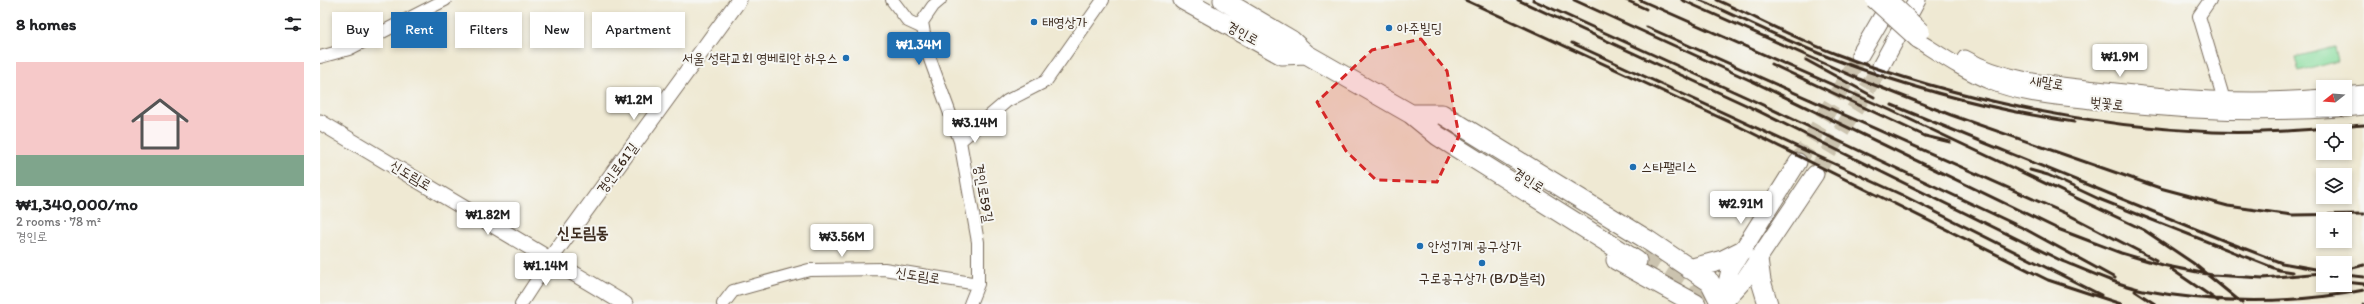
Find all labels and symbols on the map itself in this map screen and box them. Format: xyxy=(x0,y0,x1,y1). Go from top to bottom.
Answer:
place label: 태영상가 xyxy=(1042,14,1088,31)
marker: 태영상가 xyxy=(1029,17,1039,27)
street label: 경인로 xyxy=(1224,18,1262,49)
place label: 아주빌딩 xyxy=(1397,20,1442,37)
marker: 아주빌딩 xyxy=(1384,23,1394,33)
pin: ₩1.34M xyxy=(886,32,952,66)
pin: ₩1.9M xyxy=(2092,44,2148,78)
place label: 서울 성락교회 영베뢰안 하우스 xyxy=(682,50,838,67)
marker: 서울 성락교회 영베뢰안 하우스 xyxy=(841,53,851,63)
street label: 새말로 xyxy=(2029,71,2065,94)
north arrow xyxy=(2316,80,2352,116)
pin: ₩1.2M xyxy=(606,87,662,121)
street label: 벚꽃로 xyxy=(2089,93,2125,114)
pin: ₩3.14M xyxy=(942,110,1008,144)
street label: 경인로61길 xyxy=(593,139,642,197)
street label: 신도림로 xyxy=(387,157,434,194)
place label: 스타팰리스 xyxy=(1641,159,1697,176)
street label: 경인로59길 xyxy=(970,162,997,225)
marker: 스타팰리스 xyxy=(1628,162,1638,172)
street label: 경인로 xyxy=(1510,164,1548,197)
pin: ₩2.91M xyxy=(1708,191,1774,225)
pin: ₩1.82M xyxy=(455,202,521,236)
district label: 신도림동 xyxy=(557,223,609,242)
pin: ₩3.56M xyxy=(809,224,875,258)
place label: 안성기계 공구상가 xyxy=(1428,238,1522,255)
marker: 안성기계 공구상가 xyxy=(1415,241,1425,251)
pin: ₩1.14M xyxy=(513,253,579,287)
marker: 구로공구상가 (B/D블럭) xyxy=(1477,258,1487,268)
street label: 신도림로 xyxy=(894,264,942,287)
place label: 구로공구상가 (B/D블럭) xyxy=(1419,270,1545,287)

